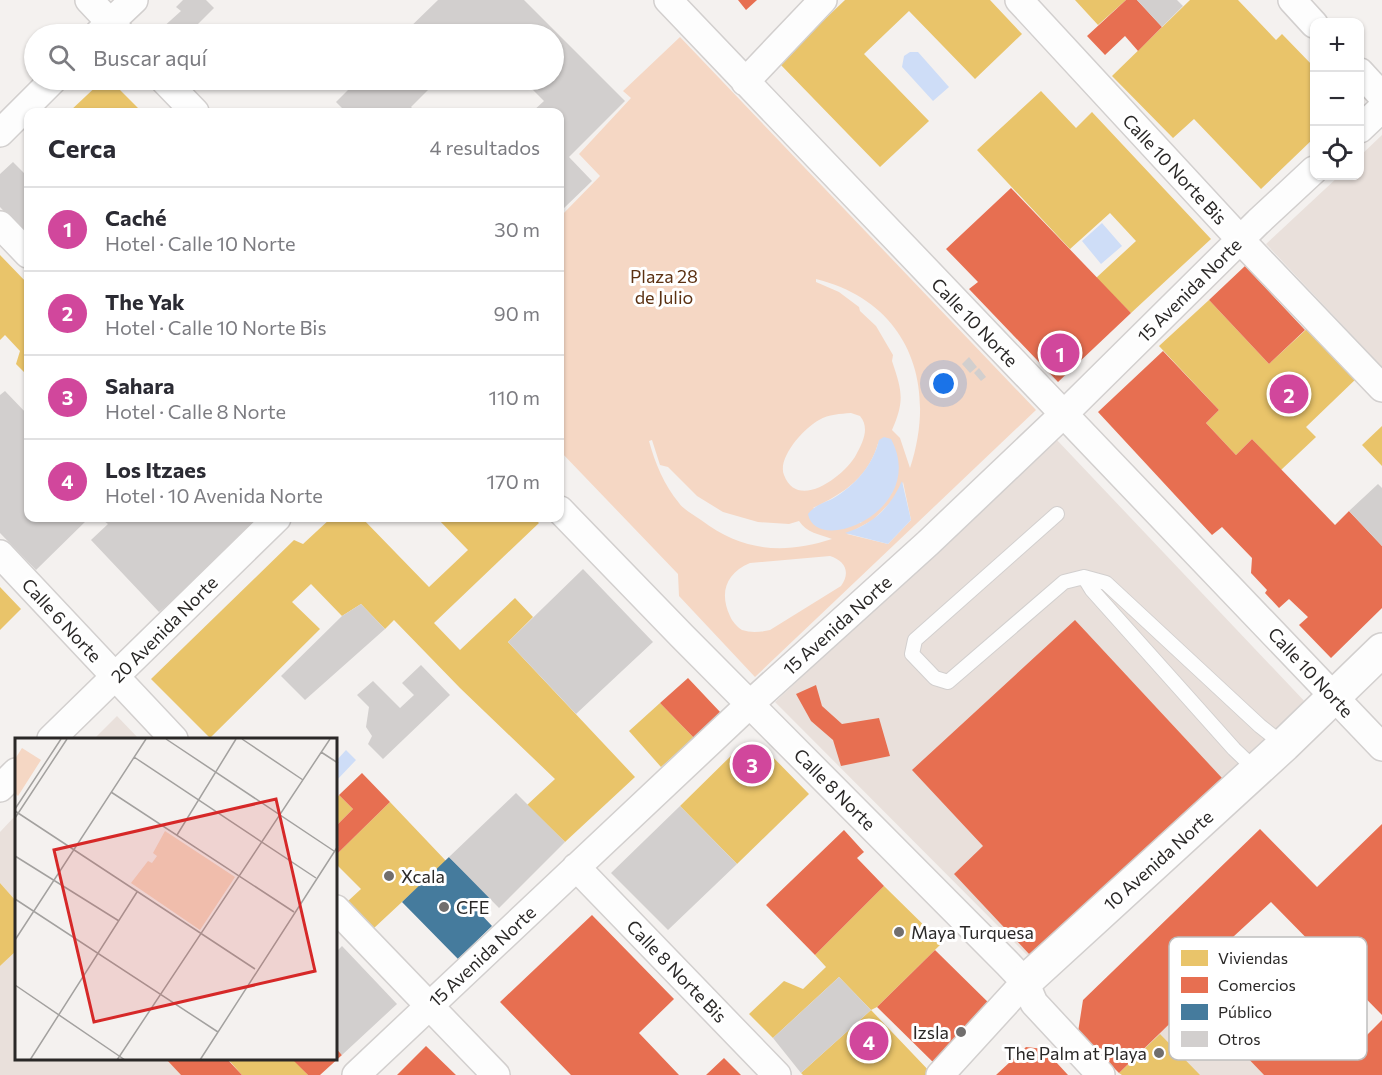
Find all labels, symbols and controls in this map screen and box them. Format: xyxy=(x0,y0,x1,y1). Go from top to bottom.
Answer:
map controls xyxy=(1310,18,1364,180)
button: + xyxy=(1310,18,1364,72)
search box xyxy=(24,24,564,90)
icon: search xyxy=(45,41,78,74)
text: Buscar aquí xyxy=(93,44,207,71)
button: − xyxy=(1310,72,1364,126)
street label: Calle 10 Norte Bis xyxy=(1118,109,1232,229)
button: locate xyxy=(1310,126,1364,180)
text: Cerca xyxy=(48,132,116,163)
text: 4 resultados xyxy=(430,135,540,159)
text: Caché xyxy=(105,204,167,231)
text: 1 xyxy=(63,217,72,241)
text: 30 m xyxy=(494,217,540,241)
text: Hotel · Calle 10 Norte xyxy=(105,231,296,255)
street label: 15 Avenida Norte xyxy=(1132,233,1246,347)
park label: Plaza 28 de Julio xyxy=(630,265,698,308)
street label: Calle 10 Norte xyxy=(927,273,1023,371)
text: The Yak xyxy=(105,288,185,315)
text: 2 xyxy=(62,301,73,325)
text: 90 m xyxy=(494,301,540,325)
text: Hotel · Calle 10 Norte Bis xyxy=(105,315,327,339)
pin: 1 xyxy=(1040,330,1080,376)
your location xyxy=(929,369,958,398)
text: Sahara xyxy=(105,372,175,399)
pin: 2 xyxy=(1270,372,1308,416)
text: 3 xyxy=(62,385,73,409)
text: 110 m xyxy=(489,385,540,409)
text: Hotel · Calle 8 Norte xyxy=(105,399,286,423)
text: Los Itzaes xyxy=(105,456,206,483)
text: 4 xyxy=(61,469,74,493)
text: 170 m xyxy=(487,469,540,493)
text: Hotel · 10 Avenida Norte xyxy=(105,483,323,507)
street label: 20 Avenida Norte xyxy=(106,571,222,687)
street label: 15 Avenida Norte xyxy=(778,571,896,679)
street label: Calle 6 Norte xyxy=(18,574,106,666)
street label: Calle 10 Norte xyxy=(1264,622,1358,722)
inset map xyxy=(15,738,338,1060)
pin: 3 xyxy=(732,742,771,786)
street label: Calle 8 Norte xyxy=(790,744,880,834)
street label: 10 Avenida Norte xyxy=(1099,805,1217,915)
place label: Xcala xyxy=(401,865,445,887)
marker: Xcala xyxy=(382,869,396,883)
place label: CFE xyxy=(456,896,489,918)
marker: CFE xyxy=(437,900,451,914)
street label: 15 Avenida Norte xyxy=(424,901,540,1011)
street label: Calle 8 Norte Bis xyxy=(622,915,732,1027)
place label: Maya Turquesa xyxy=(911,921,1034,943)
marker: Maya Turquesa xyxy=(892,925,906,939)
legend xyxy=(1169,937,1367,1060)
text: Viviendas xyxy=(1218,948,1288,967)
text: Comercios xyxy=(1218,975,1296,994)
text: Público xyxy=(1218,1002,1272,1021)
pin: 4 xyxy=(850,1018,888,1064)
place label: Izsla xyxy=(913,1021,949,1043)
marker: Izsla xyxy=(954,1025,968,1039)
text: Otros xyxy=(1218,1029,1260,1048)
place label: The Palm at Playa xyxy=(1004,1042,1147,1064)
marker: The Palm at Playa xyxy=(1152,1046,1166,1060)

